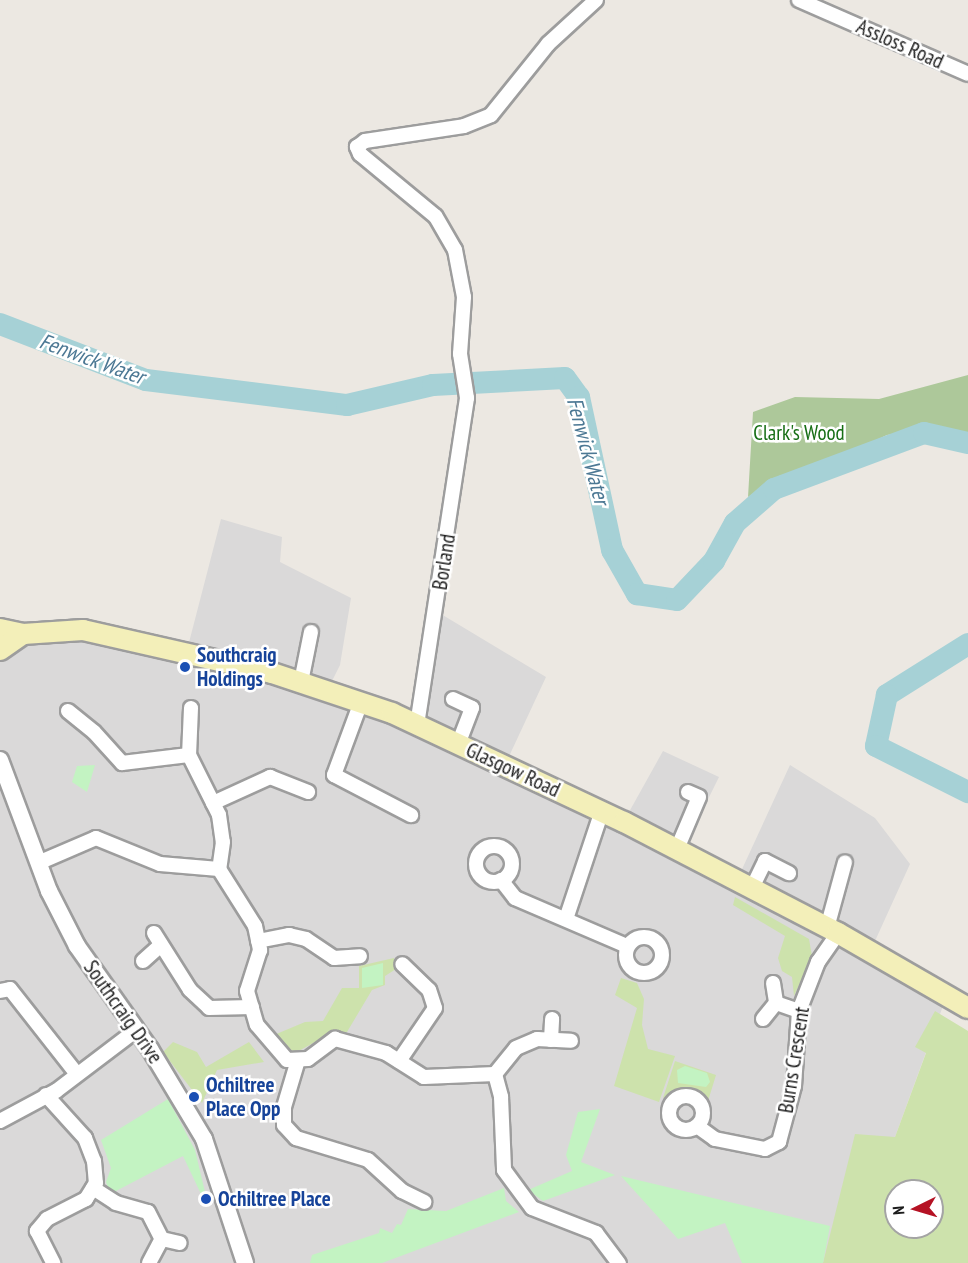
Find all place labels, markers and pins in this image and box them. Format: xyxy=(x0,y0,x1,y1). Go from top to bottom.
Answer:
place label: Southcraig Holdings xyxy=(197,642,277,692)
marker: Southcraig Holdings xyxy=(178,660,192,674)
place label: Ochiltree Place Opp xyxy=(206,1072,281,1122)
marker: Ochiltree Place Opp xyxy=(187,1090,201,1104)
place label: Ochiltree Place xyxy=(218,1186,331,1212)
marker: Ochiltree Place xyxy=(199,1192,213,1206)

